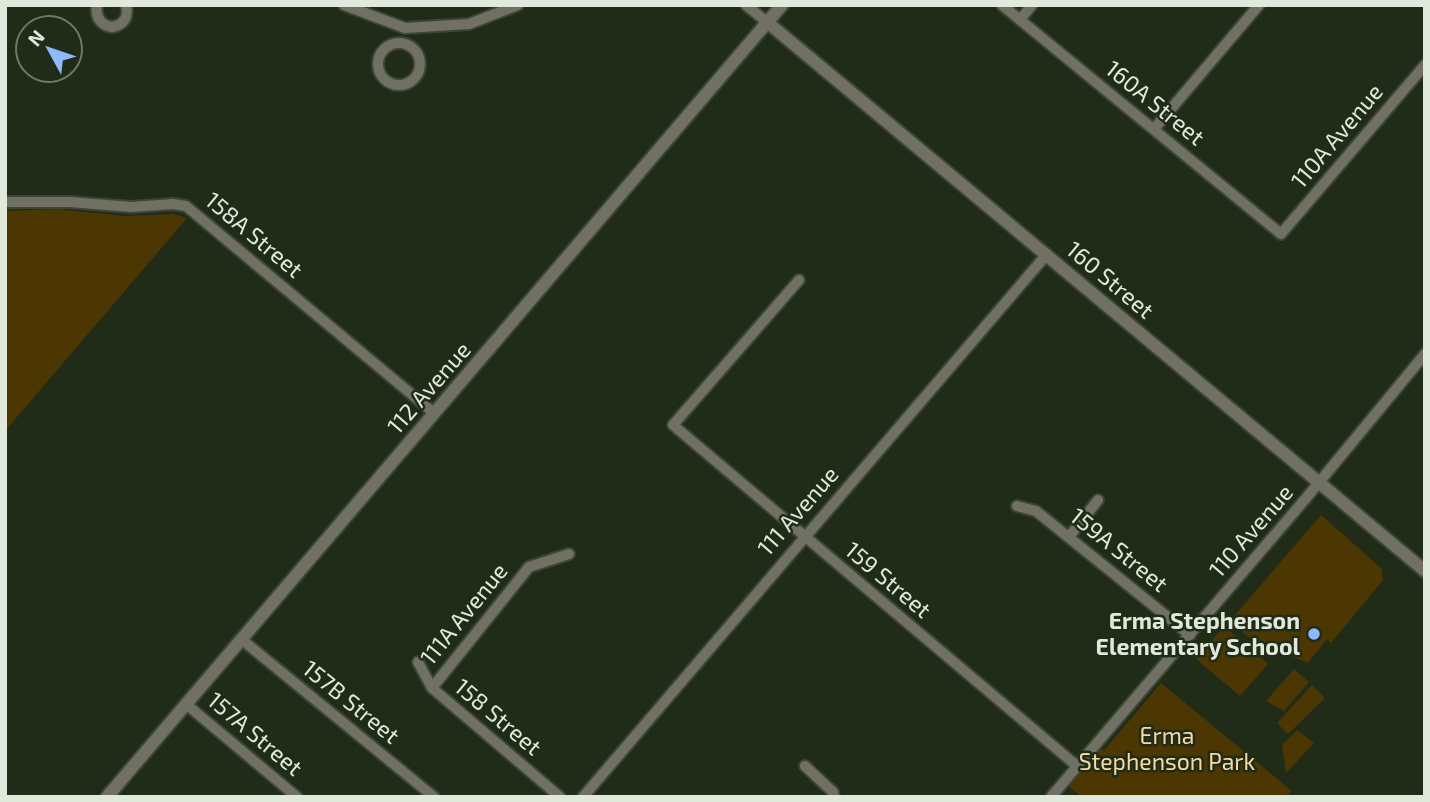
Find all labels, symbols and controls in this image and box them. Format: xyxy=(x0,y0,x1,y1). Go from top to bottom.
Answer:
north arrow xyxy=(14,14,84,84)
text: N xyxy=(22,25,49,50)
street label: 160A Street xyxy=(1101,54,1211,151)
street label: 110A Avenue xyxy=(1285,77,1388,193)
street label: 158A Street xyxy=(200,186,309,283)
street label: 160 Street xyxy=(1061,235,1160,324)
street label: 112 Avenue xyxy=(381,336,476,439)
street label: 111 Avenue xyxy=(751,460,844,561)
street label: 110 Avenue xyxy=(1202,478,1298,582)
street label: 159A Street xyxy=(1065,501,1174,597)
street label: 159 Street xyxy=(840,535,938,623)
street label: 111A Avenue xyxy=(414,557,513,670)
place label: Erma Stephenson Elementary School xyxy=(1096,606,1300,660)
marker: Erma Stephenson Elementary School xyxy=(1306,626,1322,642)
street label: 157B Street xyxy=(298,654,406,749)
street label: 158 Street xyxy=(450,672,548,761)
street label: 157A Street xyxy=(202,685,309,781)
park label: Erma Stephenson Park xyxy=(1079,721,1256,775)

